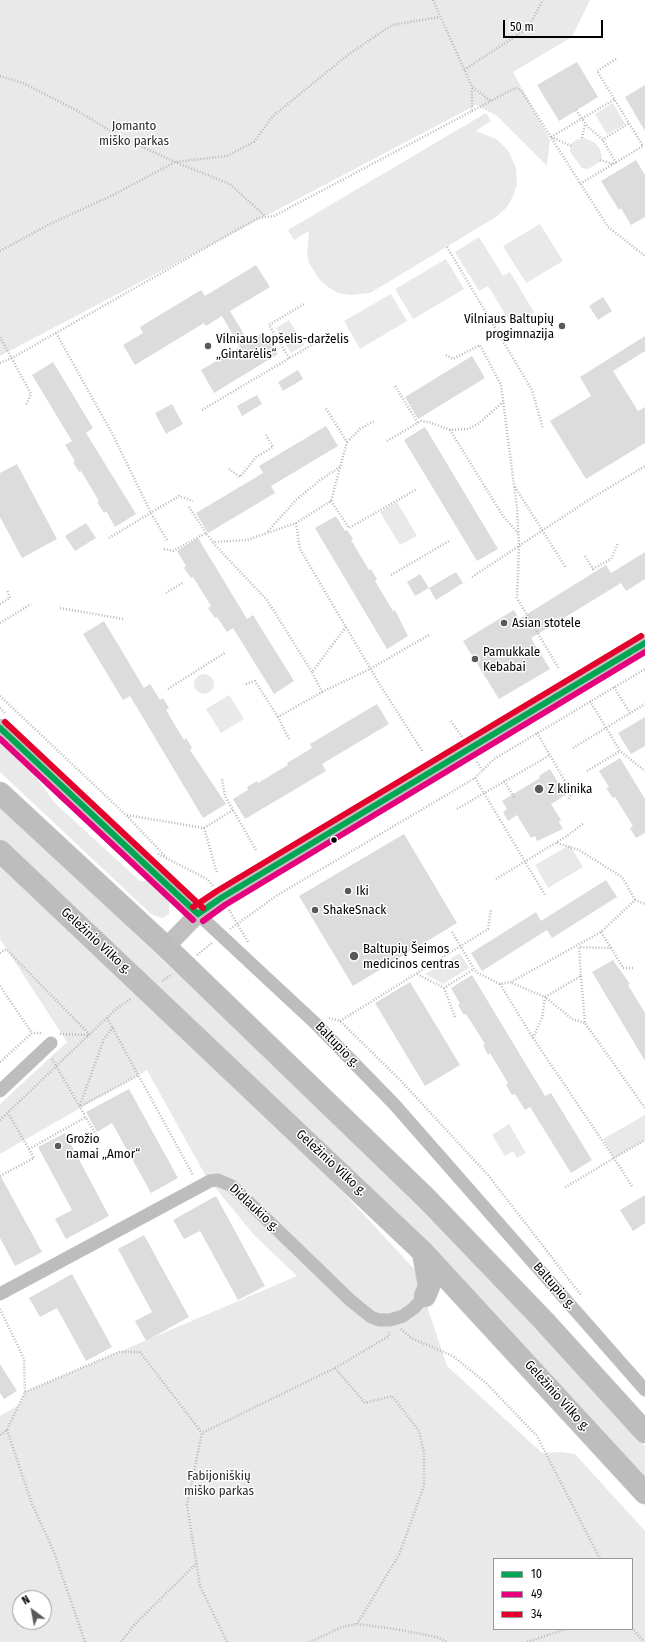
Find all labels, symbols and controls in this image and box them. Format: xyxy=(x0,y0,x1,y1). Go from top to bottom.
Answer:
scale bar xyxy=(505,12,605,38)
text: 50 m xyxy=(510,20,534,34)
park label: Jomanto miško parkas xyxy=(99,118,169,149)
place label: Vilniaus Baltupių progimnazija xyxy=(464,311,554,342)
marker: Vilniaus Baltupių progimnazija xyxy=(557,321,567,331)
place label: Vilniaus lopšelis-darželis „Gintarėlis“ xyxy=(216,331,349,362)
marker: Vilniaus lopšelis-darželis „Gintarėlis“ xyxy=(203,341,213,351)
place label: Asian stotele xyxy=(512,615,581,631)
marker: Asian stotele xyxy=(499,618,509,628)
place label: Pamukkale Kebabai xyxy=(483,644,540,675)
marker: Pamukkale Kebabai xyxy=(470,654,480,664)
place label: Z klinika xyxy=(548,781,592,797)
marker: Z klinika xyxy=(533,783,545,795)
unlabelled marker xyxy=(329,835,339,845)
place label: Iki xyxy=(356,883,369,899)
marker: Iki xyxy=(343,886,353,896)
place label: ShakeSnack xyxy=(323,902,386,918)
street label: Geležinio Vilko g. xyxy=(58,905,134,977)
marker: ShakeSnack xyxy=(310,905,320,915)
place label: Baltupių Šeimos medicinos centras xyxy=(363,941,460,972)
marker: Baltupių Šeimos medicinos centras xyxy=(348,950,360,962)
street label: Baltupio g. xyxy=(312,1019,362,1071)
street label: Geležinio Vilko g. xyxy=(293,1127,369,1199)
place label: Grožio namai „Amor“ xyxy=(66,1131,140,1162)
marker: Grožio namai „Amor“ xyxy=(53,1141,63,1151)
street label: Didlaukio g. xyxy=(226,1181,282,1235)
street label: Baltupio g. xyxy=(529,1259,579,1313)
street label: Geležinio Vilko g. xyxy=(521,1357,593,1435)
park label: Fabijoniškių miško parkas xyxy=(184,1468,254,1499)
legend xyxy=(493,1558,633,1630)
text: 10 xyxy=(531,1567,542,1581)
text: 49 xyxy=(531,1587,542,1601)
north arrow xyxy=(12,1590,52,1630)
text: N xyxy=(20,1593,32,1608)
text: 34 xyxy=(531,1607,542,1621)

